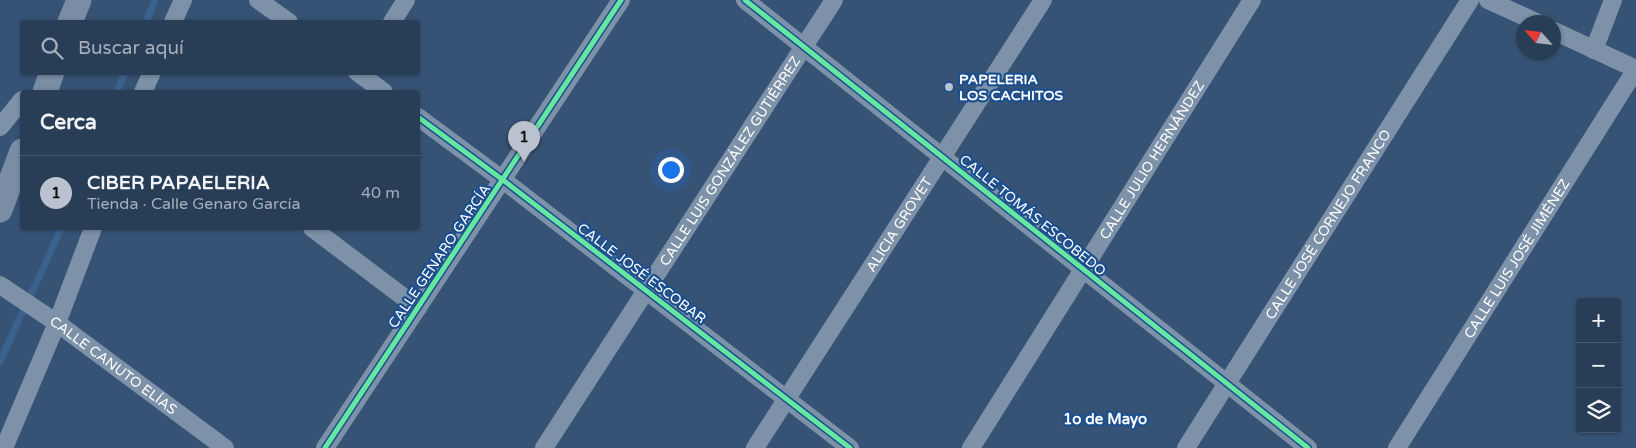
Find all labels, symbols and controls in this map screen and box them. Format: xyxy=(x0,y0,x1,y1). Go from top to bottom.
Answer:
north arrow xyxy=(1516,15,1561,60)
search box xyxy=(20,20,420,75)
icon: search xyxy=(38,34,66,62)
text: Buscar aquí xyxy=(78,37,184,59)
street label: CALLE LUIS GONZÁLEZ GUTIÉRREZ xyxy=(656,53,804,269)
place label: PAPELERIA LOS CACHITOS xyxy=(959,71,1064,104)
street label: CALLE JULIO HERNÁNDEZ xyxy=(1096,78,1208,243)
marker: PAPELERIA LOS CACHITOS xyxy=(943,81,955,93)
text: Cerca xyxy=(40,110,97,135)
pin: 1 xyxy=(508,121,540,162)
street label: CALLE JOSÉ CORNEJO FRANCO xyxy=(1262,126,1395,323)
street label: CALLE TOMÁS ESCOBEDO xyxy=(956,151,1109,280)
your location xyxy=(658,157,684,183)
text: CIBER PAPAELERIA xyxy=(87,172,270,194)
street label: ALICIA GROVET xyxy=(863,174,936,275)
street label: CALLE LUIS JOSÉ JIMÉNEZ xyxy=(1460,176,1573,342)
street label: CALLE GENARO GARCÍA xyxy=(385,181,494,332)
text: 1 xyxy=(51,183,61,203)
text: 40 m xyxy=(361,183,400,203)
text: Tienda · Calle Genaro García xyxy=(87,194,300,214)
street label: CALLE JOSÉ ESCOBAR xyxy=(574,220,709,327)
map controls xyxy=(1576,298,1621,433)
button: + xyxy=(1576,298,1621,343)
street label: CALLE CANUTO ELÍAS xyxy=(46,313,181,419)
button: − xyxy=(1576,343,1621,388)
button: layers xyxy=(1576,388,1621,433)
district label: 1o de Mayo xyxy=(1063,410,1147,429)

